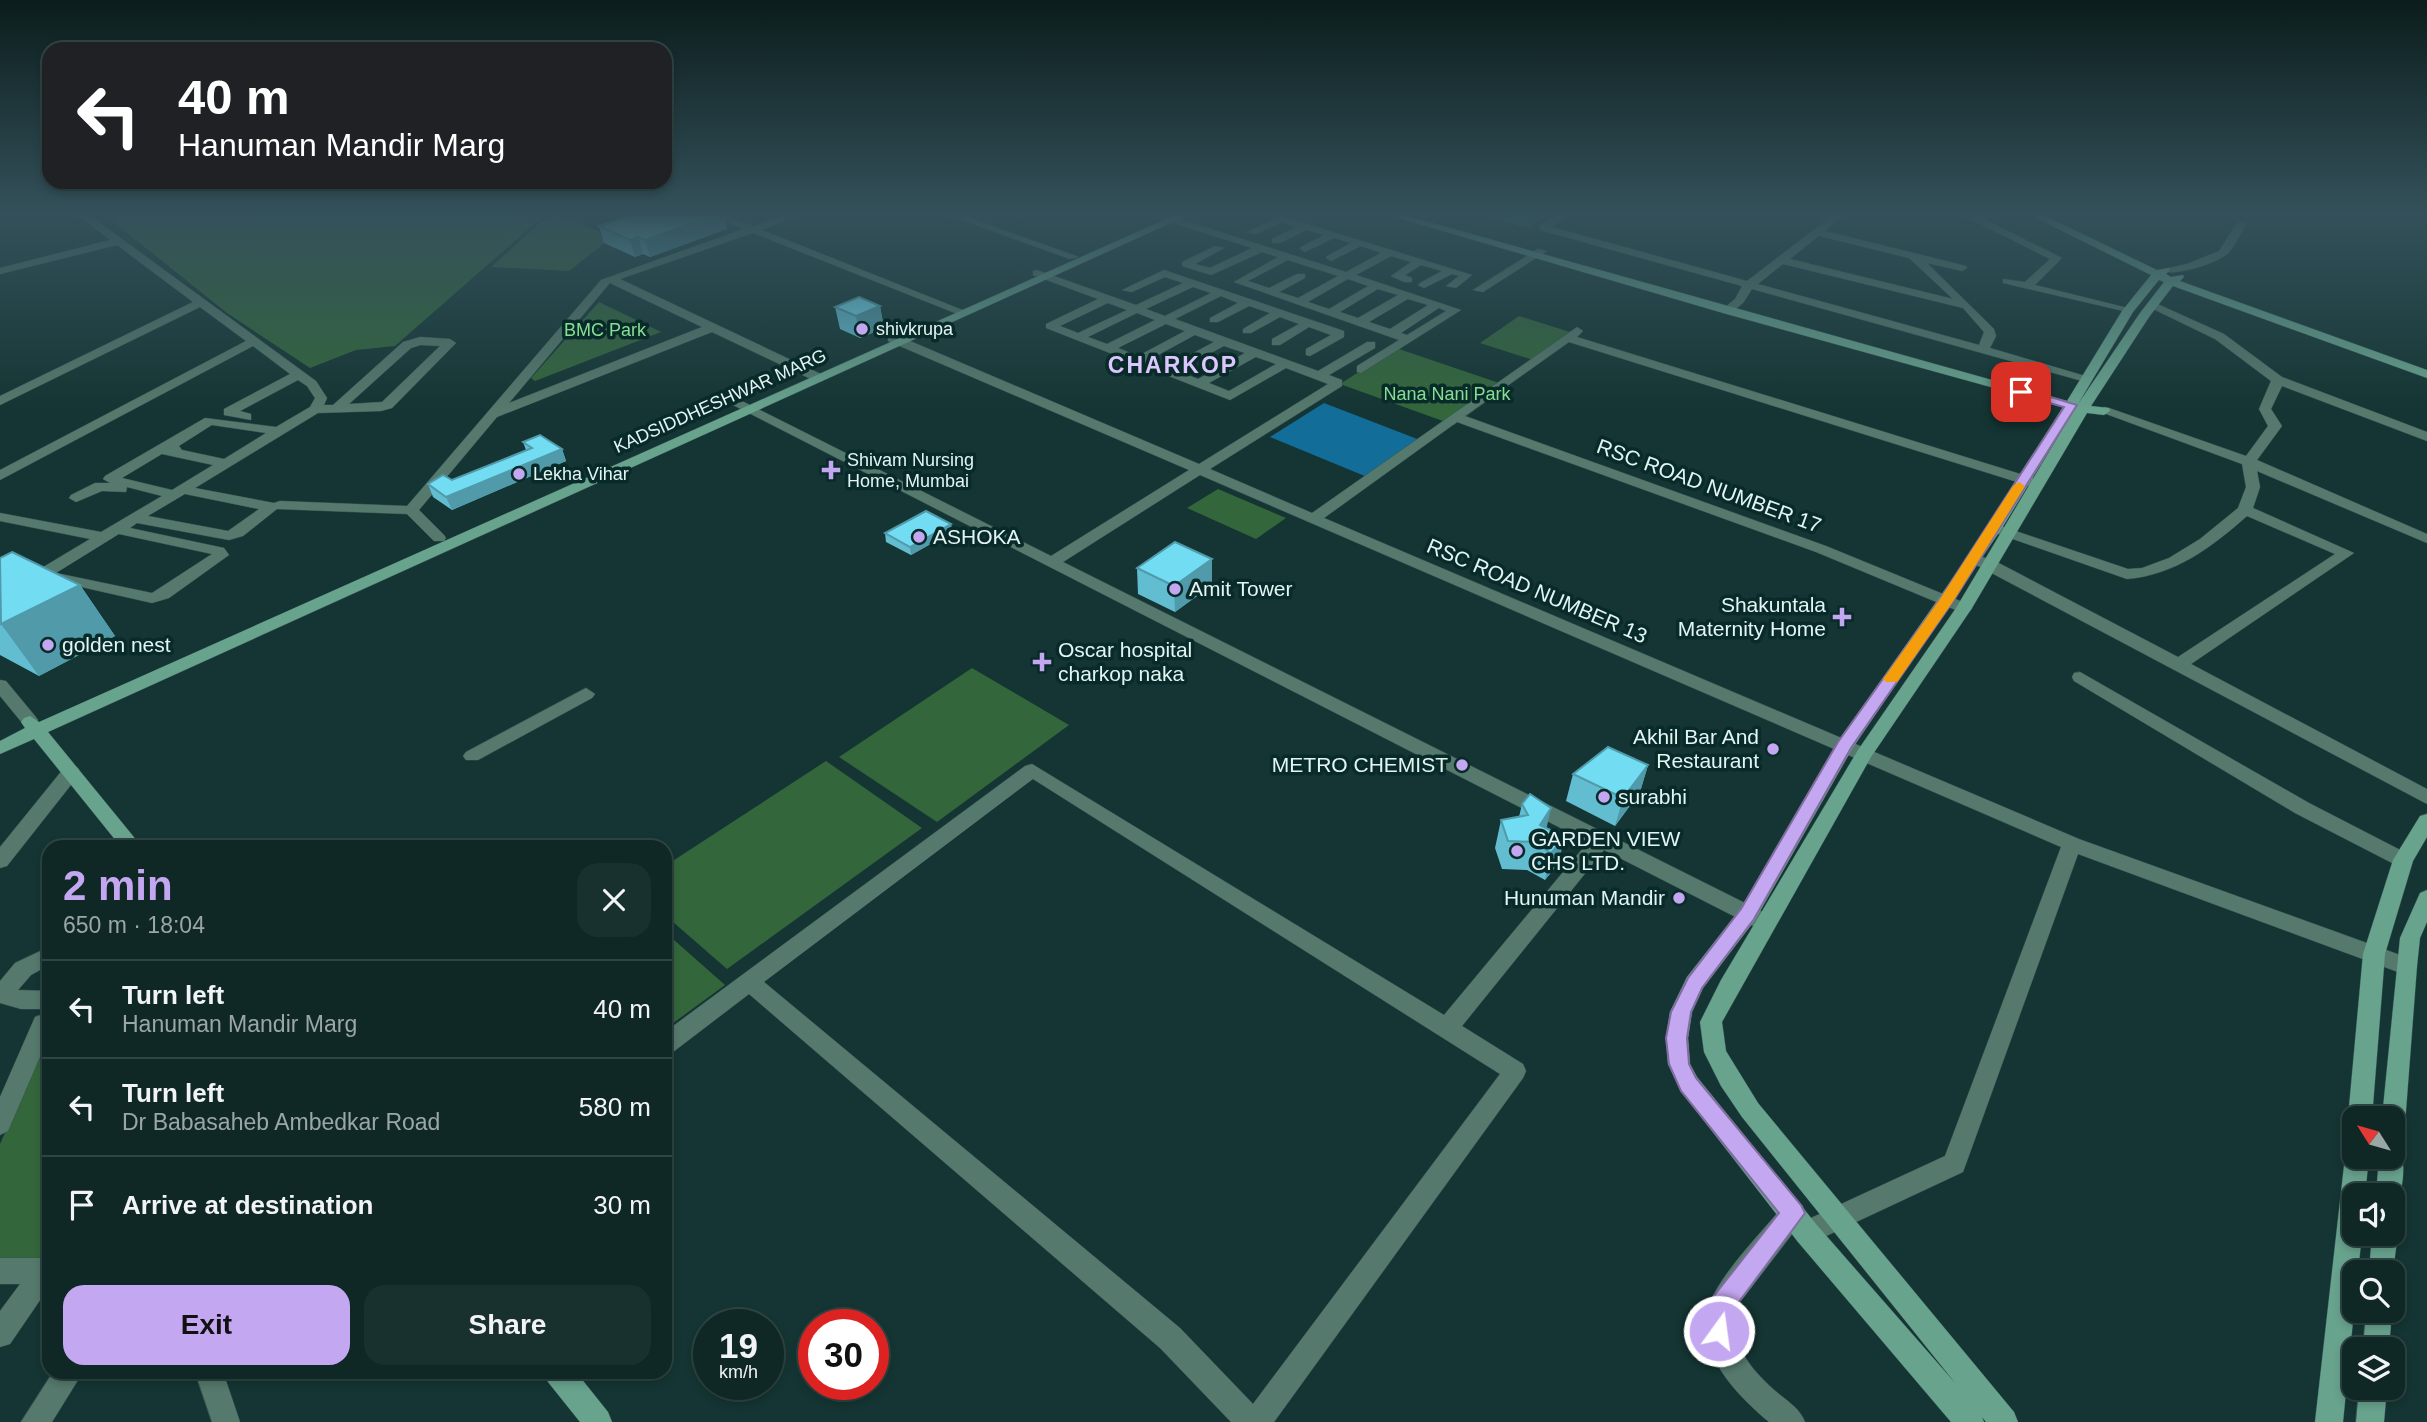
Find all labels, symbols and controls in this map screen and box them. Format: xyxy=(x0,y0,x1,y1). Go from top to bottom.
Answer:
icon: left xyxy=(63,70,154,161)
text: 40 m xyxy=(178,70,290,124)
text: Hanuman Mandir Marg xyxy=(178,127,505,163)
place label: shivkrupa xyxy=(876,319,954,339)
park label: BMC Park xyxy=(564,320,647,340)
marker: shivkrupa xyxy=(854,321,870,337)
street label: KADSIDDHESHWAR MARG xyxy=(611,345,829,457)
district label: CHARKOP xyxy=(1108,352,1238,378)
pin xyxy=(1991,362,2051,422)
icon: arrive xyxy=(2002,373,2040,411)
park label: Nana Nani Park xyxy=(1383,384,1512,404)
street label: RSC ROAD NUMBER 17 xyxy=(1594,434,1824,537)
place label: Shivam Nursing Home, Mumbai xyxy=(847,450,974,491)
marker: Shivam Nursing Home, Mumbai xyxy=(821,460,841,480)
place label: Lekha Vihar xyxy=(533,464,629,484)
marker: Lekha Vihar xyxy=(511,466,527,482)
place label: ASHOKA xyxy=(933,525,1021,548)
marker: ASHOKA xyxy=(911,529,927,545)
street label: RSC ROAD NUMBER 13 xyxy=(1424,534,1651,647)
place label: Amit Tower xyxy=(1189,577,1292,600)
marker: Amit Tower xyxy=(1167,581,1183,597)
place label: Shakuntala Maternity Home xyxy=(1678,593,1826,640)
marker: Shakuntala Maternity Home xyxy=(1832,607,1852,627)
place label: golden nest xyxy=(62,633,171,656)
marker: golden nest xyxy=(40,637,56,653)
place label: Oscar hospital charkop naka xyxy=(1058,638,1192,685)
marker: Oscar hospital charkop naka xyxy=(1032,652,1052,672)
place label: Akhil Bar And Restaurant xyxy=(1633,725,1759,772)
marker: Akhil Bar And Restaurant xyxy=(1765,741,1781,757)
place label: METRO CHEMIST xyxy=(1272,753,1448,776)
marker: METRO CHEMIST xyxy=(1454,757,1470,773)
place label: surabhi xyxy=(1618,785,1687,808)
marker: surabhi xyxy=(1596,789,1612,805)
place label: GARDEN VIEW CHS LTD. xyxy=(1531,827,1681,874)
marker: GARDEN VIEW CHS LTD. xyxy=(1509,843,1525,859)
text: 2 min xyxy=(63,862,173,909)
button: close xyxy=(577,863,651,937)
place label: Hunuman Mandir xyxy=(1504,886,1665,909)
marker: Hunuman Mandir xyxy=(1671,890,1687,906)
text: 650 m · 18:04 xyxy=(63,912,205,938)
text: Turn left xyxy=(122,980,224,1010)
icon: left xyxy=(63,990,101,1028)
text: 40 m xyxy=(593,994,651,1024)
text: Hanuman Mandir Marg xyxy=(122,1011,357,1037)
text: Turn left xyxy=(122,1078,224,1108)
icon: left xyxy=(63,1088,101,1126)
text: 580 m xyxy=(579,1092,651,1122)
north arrow xyxy=(2342,1106,2404,1169)
map controls xyxy=(2342,1106,2405,1400)
text: Dr Babasaheb Ambedkar Road xyxy=(122,1109,440,1135)
button: sound xyxy=(2342,1183,2405,1246)
icon: arrive xyxy=(63,1186,101,1224)
text: Arrive at destination xyxy=(122,1190,373,1220)
text: 30 m xyxy=(593,1190,651,1220)
button: search xyxy=(2342,1260,2405,1323)
button: Exit xyxy=(63,1285,350,1365)
button: Share xyxy=(364,1285,651,1365)
position arrow xyxy=(1682,1294,1756,1368)
speed limit sign: 30 xyxy=(798,1309,889,1400)
text: 19 xyxy=(719,1326,758,1365)
button: layers xyxy=(2342,1337,2405,1400)
text: km/h xyxy=(719,1362,758,1382)

